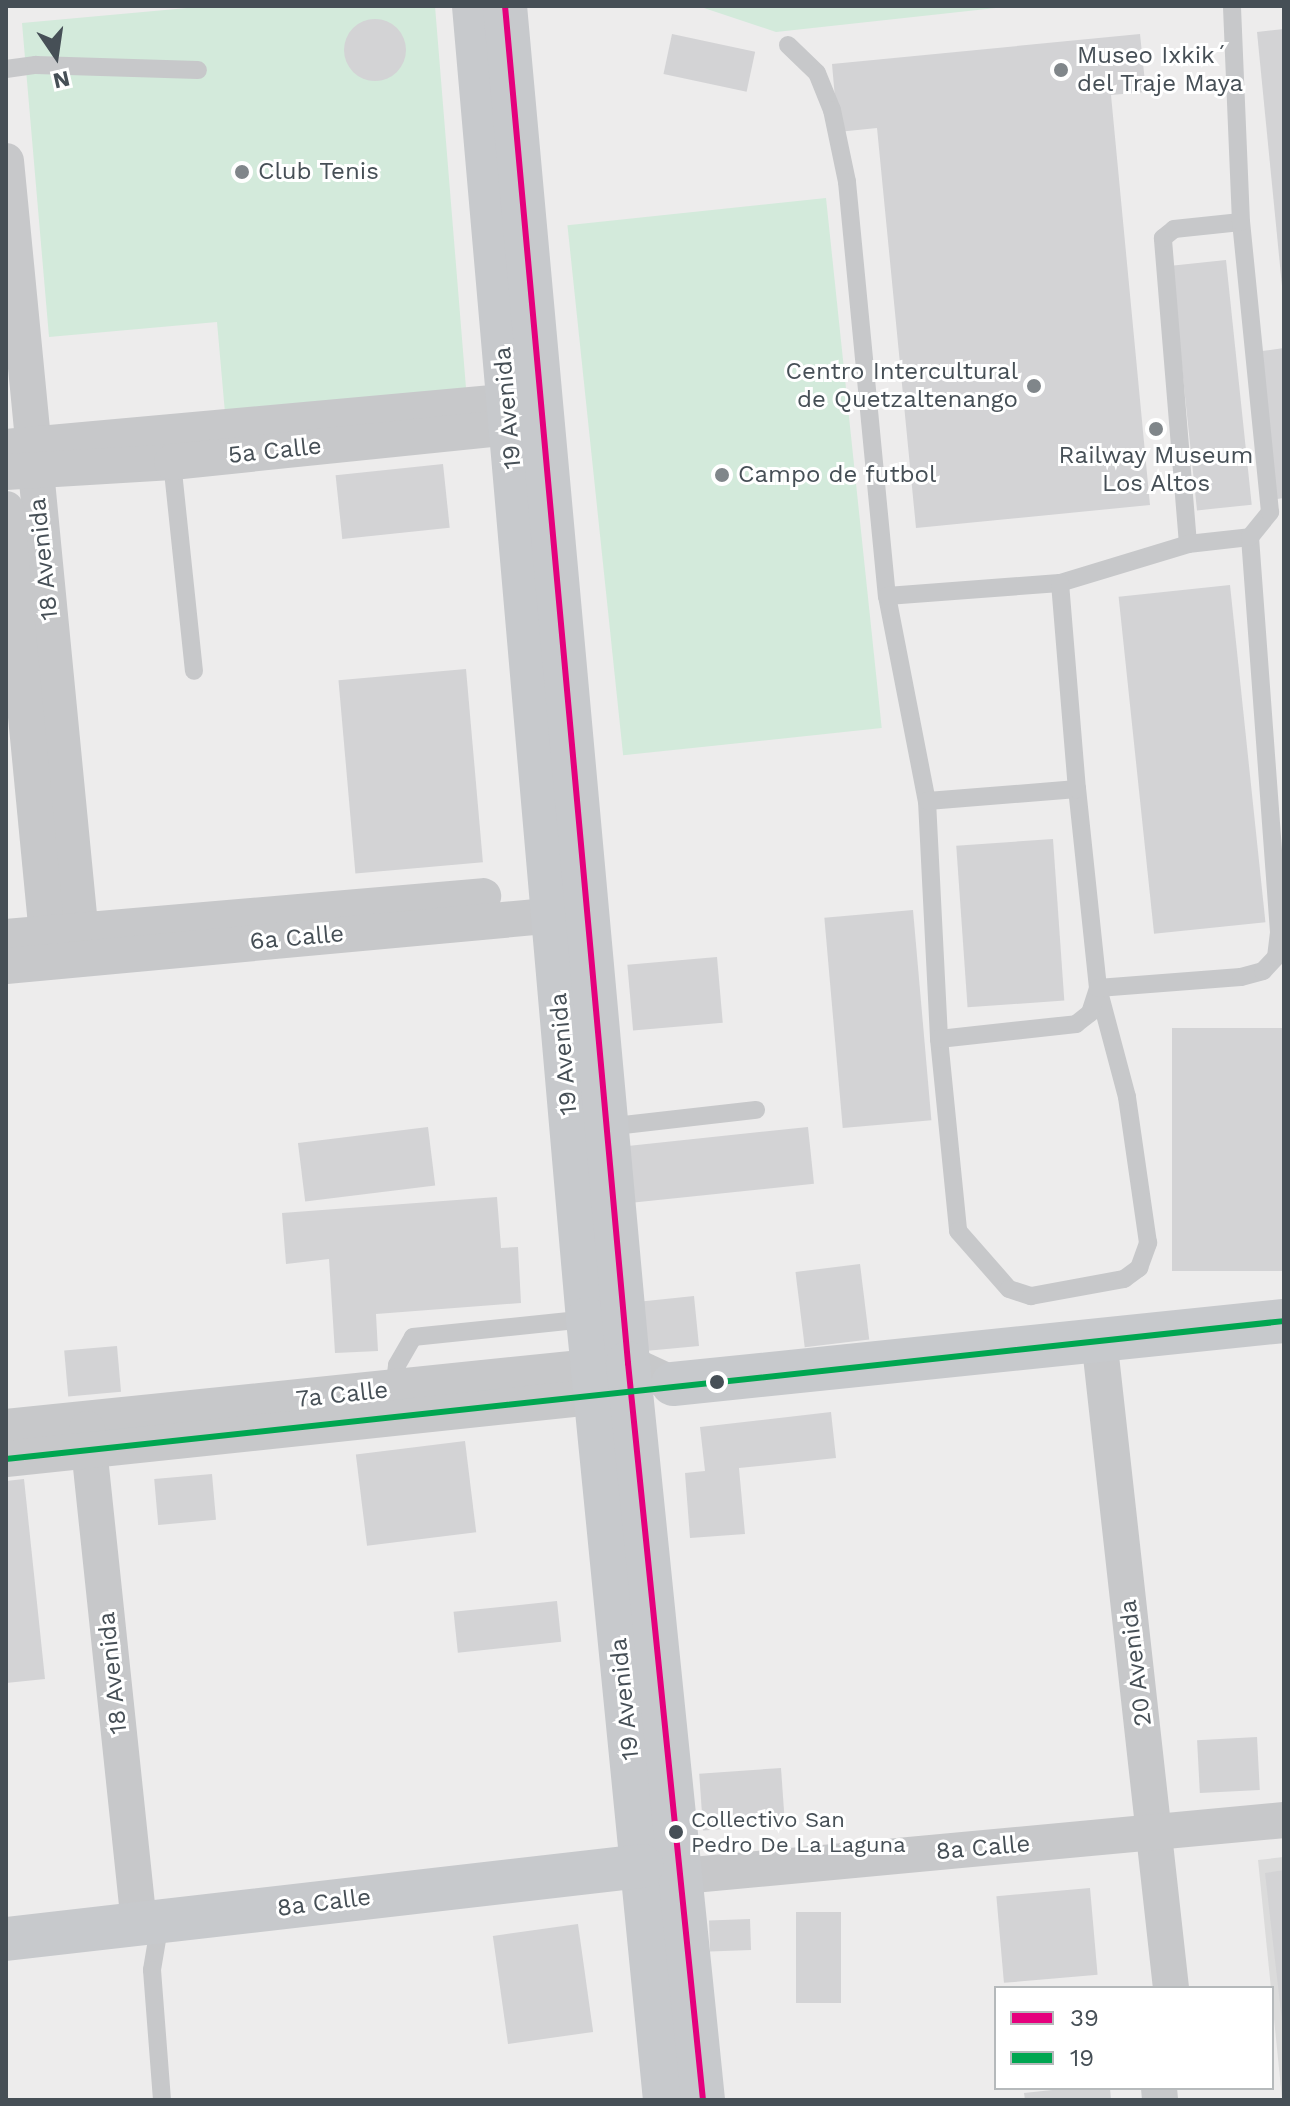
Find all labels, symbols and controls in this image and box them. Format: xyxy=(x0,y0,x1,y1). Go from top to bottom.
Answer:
north arrow xyxy=(16,16,96,96)
place label: Museo Ixkik´ del Traje Maya xyxy=(1077,42,1245,98)
marker: Museo Ixkik´ del Traje Maya xyxy=(1052,61,1070,79)
text: N xyxy=(51,66,72,94)
place label: Club Tenis xyxy=(258,158,379,186)
marker: Club Tenis xyxy=(233,163,251,181)
street label: 19 Avenida xyxy=(488,345,528,471)
place label: Centro Intercultural de Quetzaltenango xyxy=(786,358,1018,414)
marker: Centro Intercultural de Quetzaltenango xyxy=(1025,377,1043,395)
marker: Railway Museum Los Altos xyxy=(1147,420,1165,438)
street label: 5a Calle xyxy=(227,432,323,470)
place label: Railway Museum Los Altos xyxy=(1058,442,1254,498)
place label: Campo de futbol xyxy=(738,461,937,489)
marker: Campo de futbol xyxy=(713,466,731,484)
street label: 18 Avenida xyxy=(23,496,65,622)
street label: 6a Calle xyxy=(248,920,346,956)
street label: 19 Avenida xyxy=(544,991,584,1117)
unlabelled marker xyxy=(709,1374,725,1390)
street label: 7a Calle xyxy=(294,1376,390,1414)
street label: 20 Avenida xyxy=(1114,1598,1158,1728)
street label: 18 Avenida xyxy=(92,1610,134,1736)
street label: 19 Avenida xyxy=(604,1636,646,1762)
place label: Collectivo San Pedro De La Laguna xyxy=(691,1806,906,1858)
marker: Collectivo San Pedro De La Laguna xyxy=(668,1824,684,1840)
street label: 8a Calle xyxy=(934,1830,1032,1866)
street label: 8a Calle xyxy=(275,1883,373,1923)
legend xyxy=(994,1986,1274,2090)
text: 39 xyxy=(1070,2004,1099,2032)
text: 19 xyxy=(1070,2044,1094,2072)

